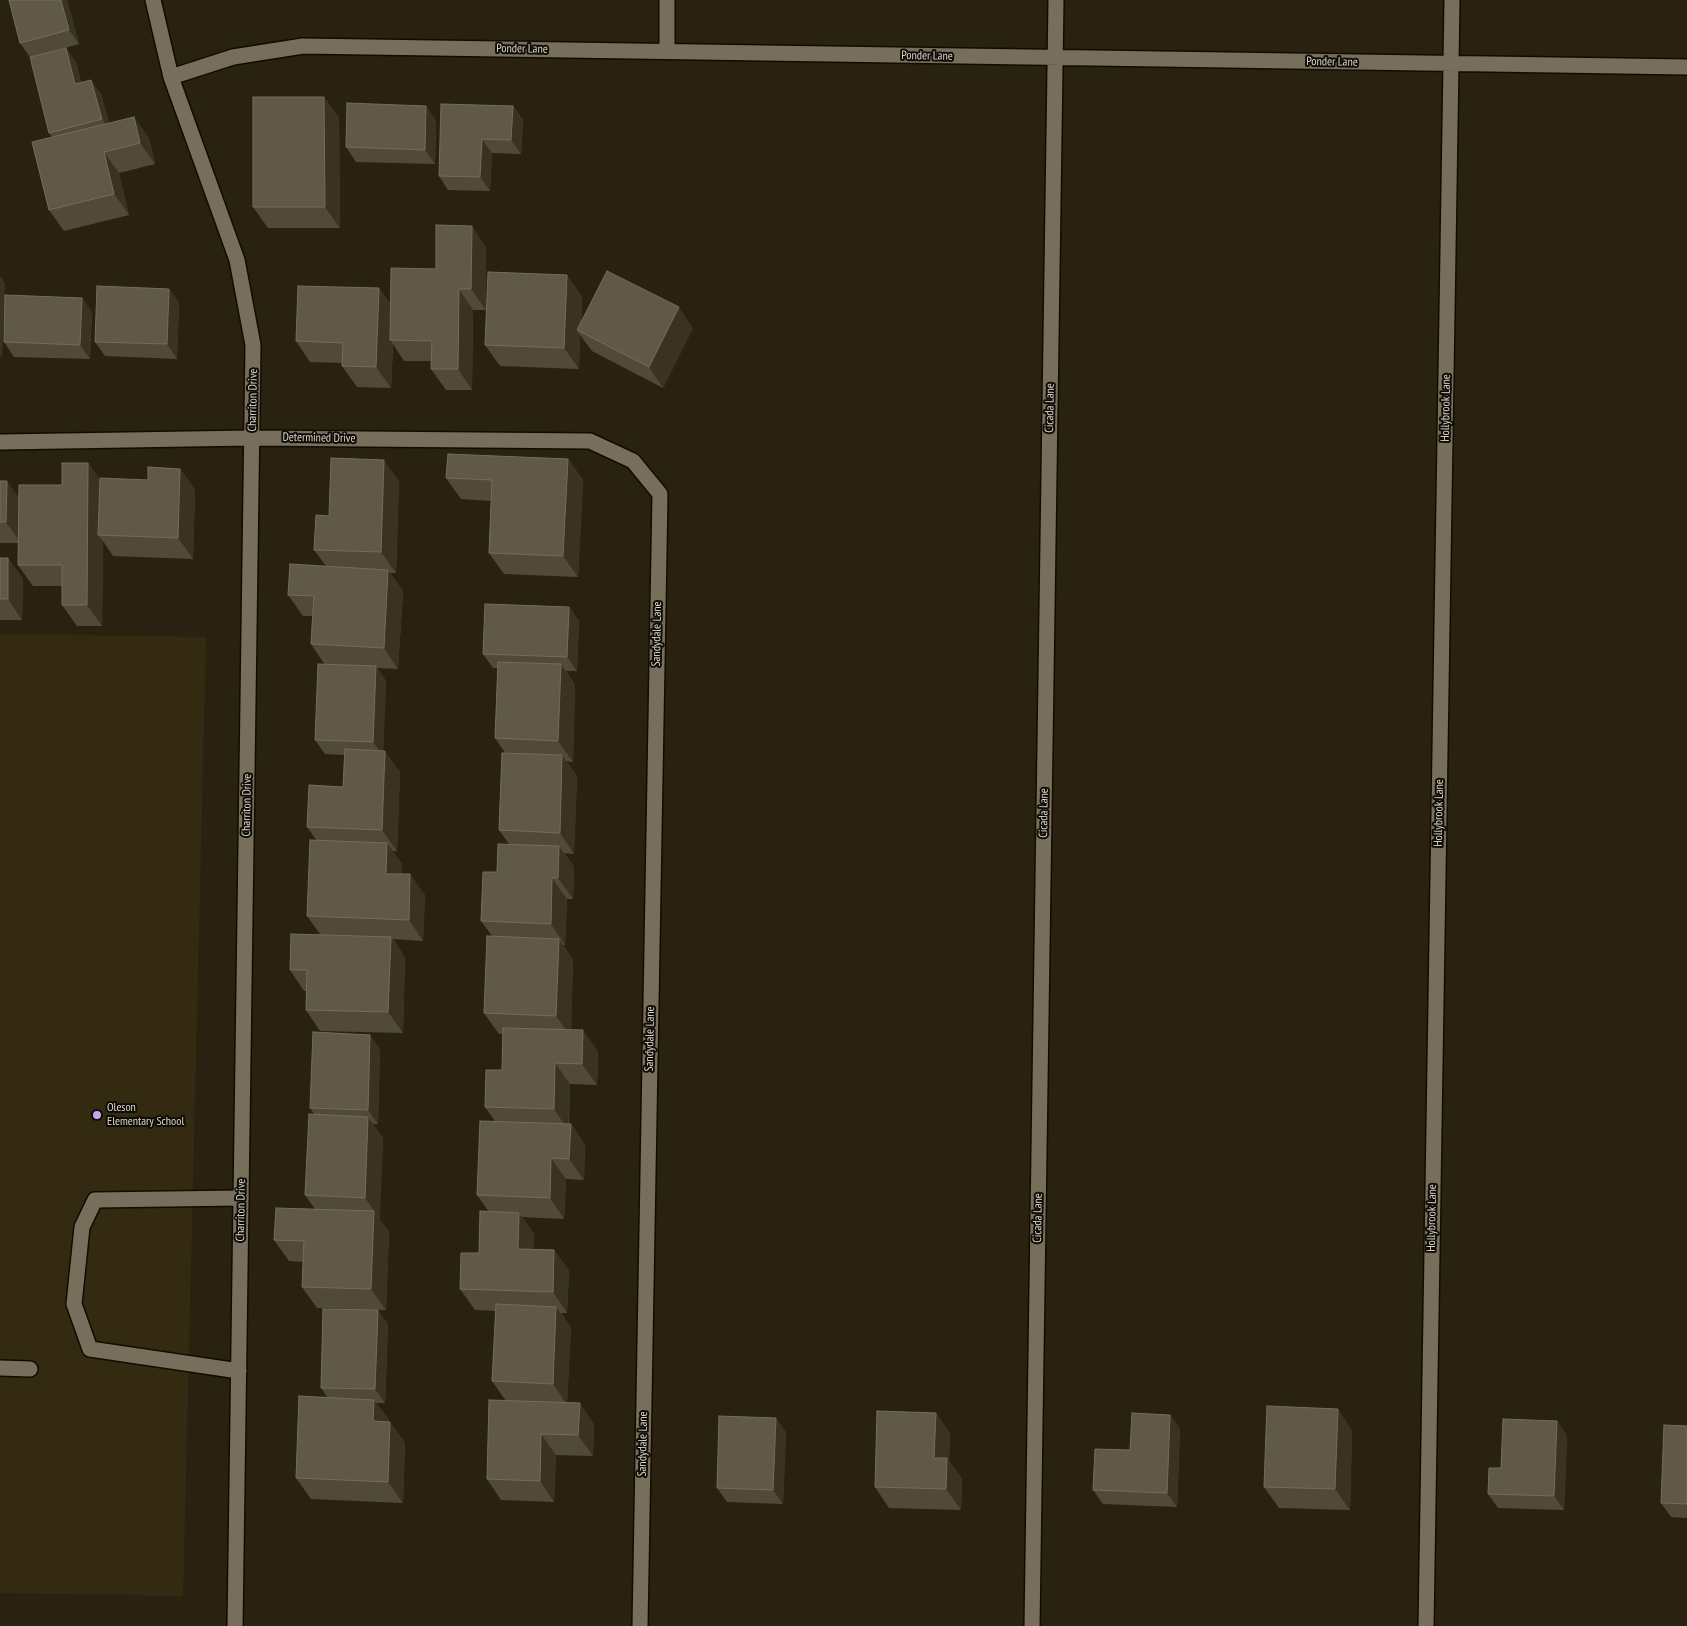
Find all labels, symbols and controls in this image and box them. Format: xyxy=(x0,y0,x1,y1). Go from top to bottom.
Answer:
street label: Ponder Lane xyxy=(496,41,548,57)
street label: Ponder Lane xyxy=(901,48,953,64)
street label: Ponder Lane xyxy=(1306,54,1358,70)
street label: Charriton Drive xyxy=(245,368,261,432)
street label: Hollybrook Lane xyxy=(1438,374,1454,442)
street label: Cicada Lane xyxy=(1042,383,1058,433)
street label: Determined Drive xyxy=(282,430,356,446)
street label: Sandydale Lane xyxy=(649,601,665,667)
street label: Charriton Drive xyxy=(239,773,255,837)
street label: Hollybrook Lane xyxy=(1431,779,1447,847)
street label: Cicada Lane xyxy=(1036,788,1052,838)
street label: Sandydale Lane xyxy=(642,1006,658,1072)
place label: Oleson Elementary School xyxy=(107,1101,184,1129)
marker: Oleson Elementary School xyxy=(91,1109,103,1121)
street label: Charriton Drive xyxy=(233,1178,249,1242)
street label: Hollybrook Lane xyxy=(1424,1184,1440,1252)
street label: Cicada Lane xyxy=(1030,1193,1046,1243)
street label: Sandydale Lane xyxy=(635,1411,651,1477)

